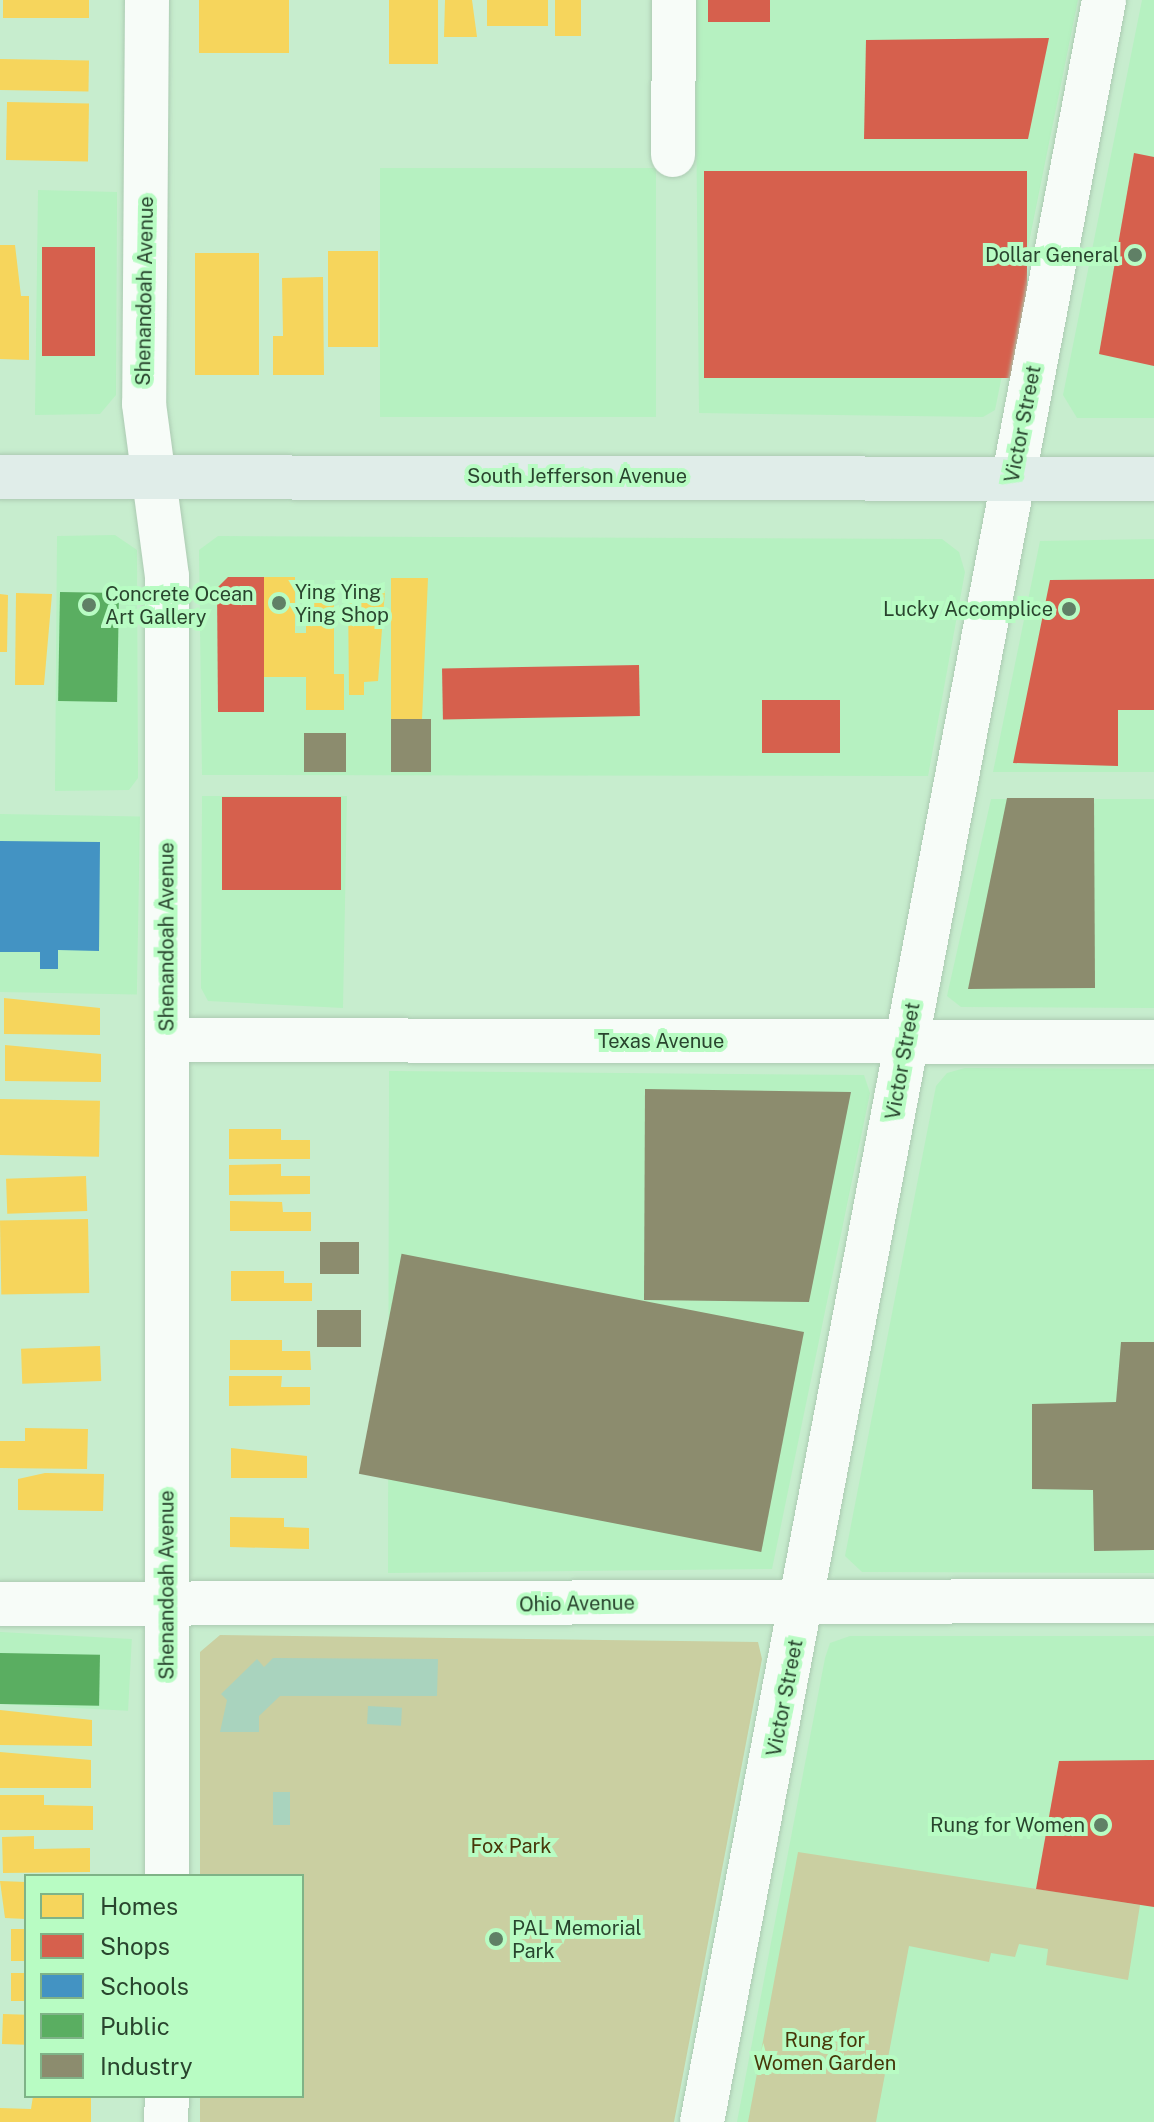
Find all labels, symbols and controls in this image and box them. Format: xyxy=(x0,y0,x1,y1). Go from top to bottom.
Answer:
street label: Shenandoah Avenue xyxy=(131,196,159,386)
place label: Dollar General xyxy=(985,243,1119,267)
marker: Dollar General xyxy=(1126,246,1144,264)
street label: Victor Street xyxy=(1000,363,1046,485)
street label: South Jefferson Avenue xyxy=(467,464,687,488)
place label: Ying Ying Ying Shop xyxy=(295,580,389,627)
place label: Concrete Ocean Art Gallery xyxy=(105,582,254,629)
marker: Ying Ying Ying Shop xyxy=(270,594,288,612)
marker: Concrete Ocean Art Gallery xyxy=(80,596,98,614)
place label: Lucky Accomplice xyxy=(883,597,1053,621)
marker: Lucky Accomplice xyxy=(1060,600,1078,618)
street label: Shenandoah Avenue xyxy=(155,842,179,1032)
street label: Victor Street xyxy=(881,1000,925,1122)
street label: Texas Avenue xyxy=(598,1029,724,1053)
street label: Shenandoah Avenue xyxy=(155,1490,179,1680)
street label: Ohio Avenue xyxy=(519,1591,635,1617)
street label: Victor Street xyxy=(762,1637,808,1759)
place label: Rung for Women xyxy=(930,1813,1085,1837)
marker: Rung for Women xyxy=(1092,1816,1110,1834)
park label: Fox Park xyxy=(471,1834,551,1858)
legend xyxy=(24,1874,304,2098)
text: Homes xyxy=(100,1892,178,1920)
place label: PAL Memorial Park xyxy=(512,1916,642,1963)
marker: PAL Memorial Park xyxy=(487,1930,505,1948)
text: Shops xyxy=(100,1932,170,1960)
text: Schools xyxy=(100,1972,189,2000)
text: Public xyxy=(100,2012,170,2040)
park label: Rung for Women Garden xyxy=(754,2028,896,2075)
text: Industry xyxy=(100,2052,193,2080)

